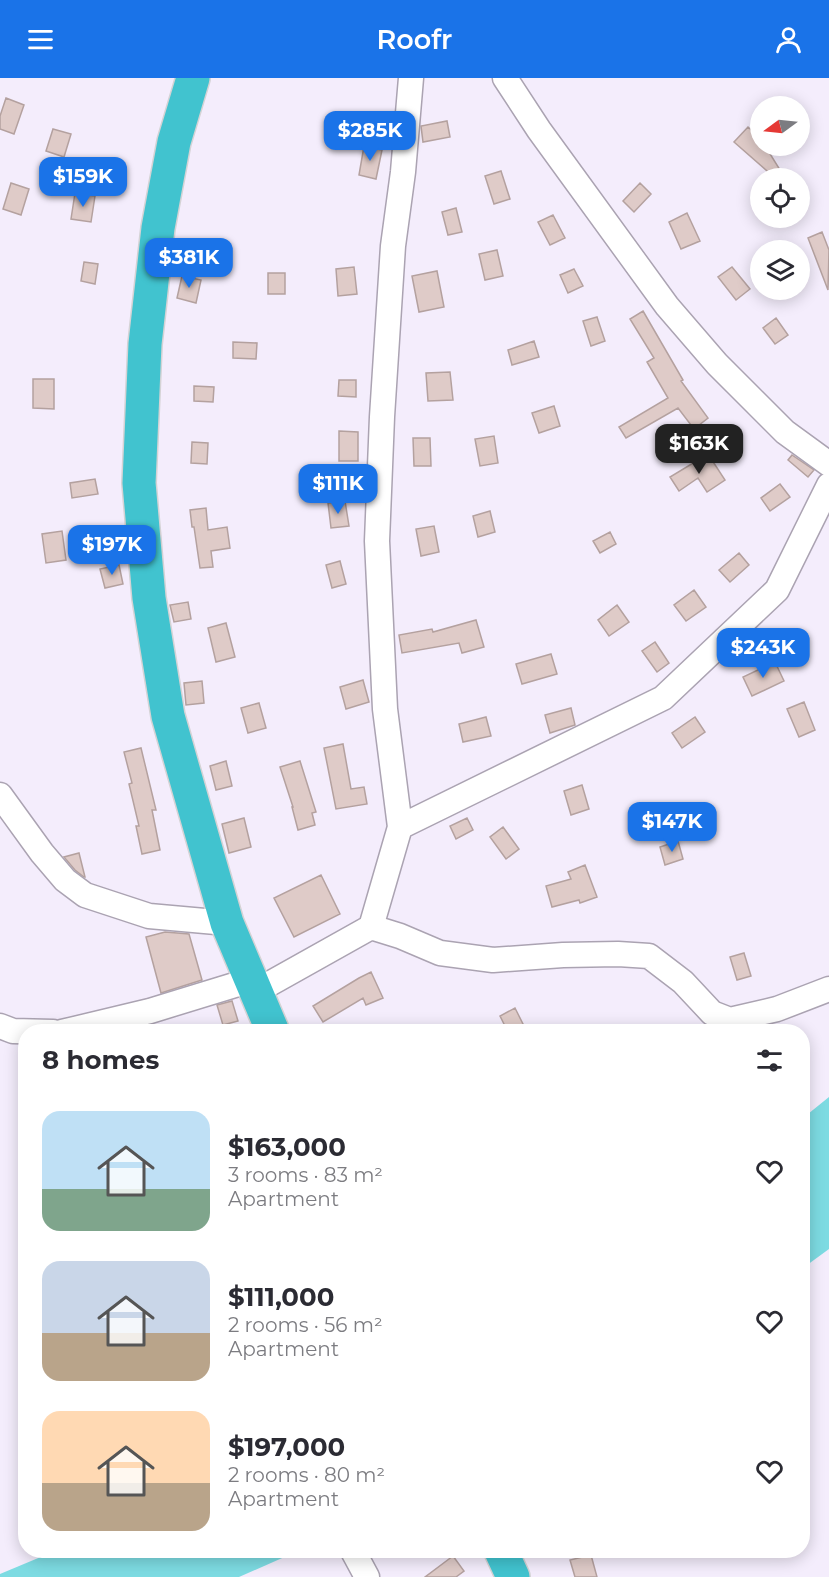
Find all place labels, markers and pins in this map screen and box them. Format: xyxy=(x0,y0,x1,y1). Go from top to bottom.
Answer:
pin: $285K xyxy=(328,111,412,162)
pin: $159K xyxy=(41,157,125,208)
pin: $381K xyxy=(147,238,231,289)
pin: $163K xyxy=(657,424,741,475)
pin: $111K xyxy=(296,464,380,515)
pin: $197K xyxy=(70,525,154,576)
pin: $243K xyxy=(721,628,805,679)
pin: $147K xyxy=(630,802,714,853)

